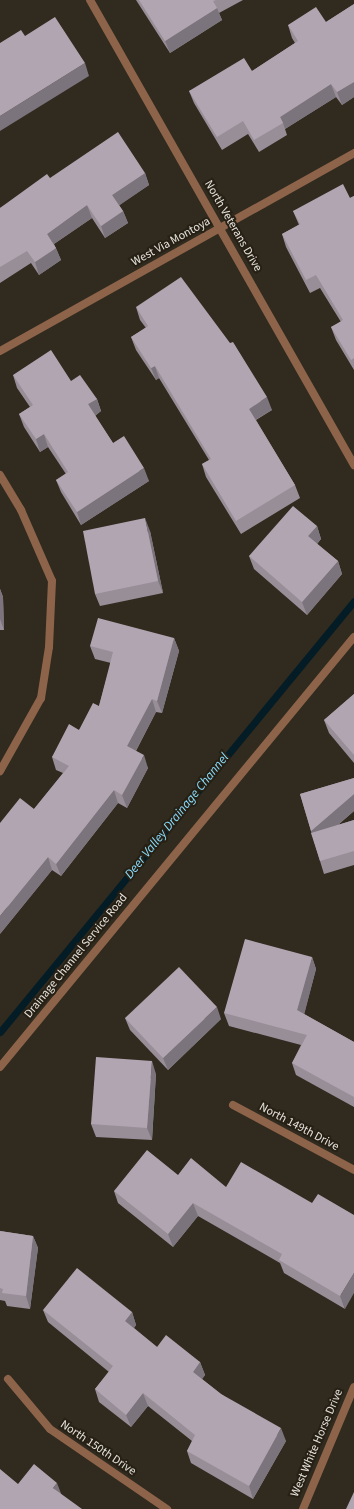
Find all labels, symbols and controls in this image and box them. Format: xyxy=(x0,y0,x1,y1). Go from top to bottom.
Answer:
street label: North Veterans Drive xyxy=(201,178,265,274)
street label: West Via Montoya xyxy=(129,214,213,270)
water label: Deer Valley Drainage Channel xyxy=(122,750,232,882)
street label: Drainage Channel Service Road xyxy=(21,891,131,1021)
street label: North 149th Drive xyxy=(257,1100,341,1154)
street label: West White Horse Drive xyxy=(288,1387,346,1499)
street label: North 150th Drive xyxy=(57,1417,139,1479)

